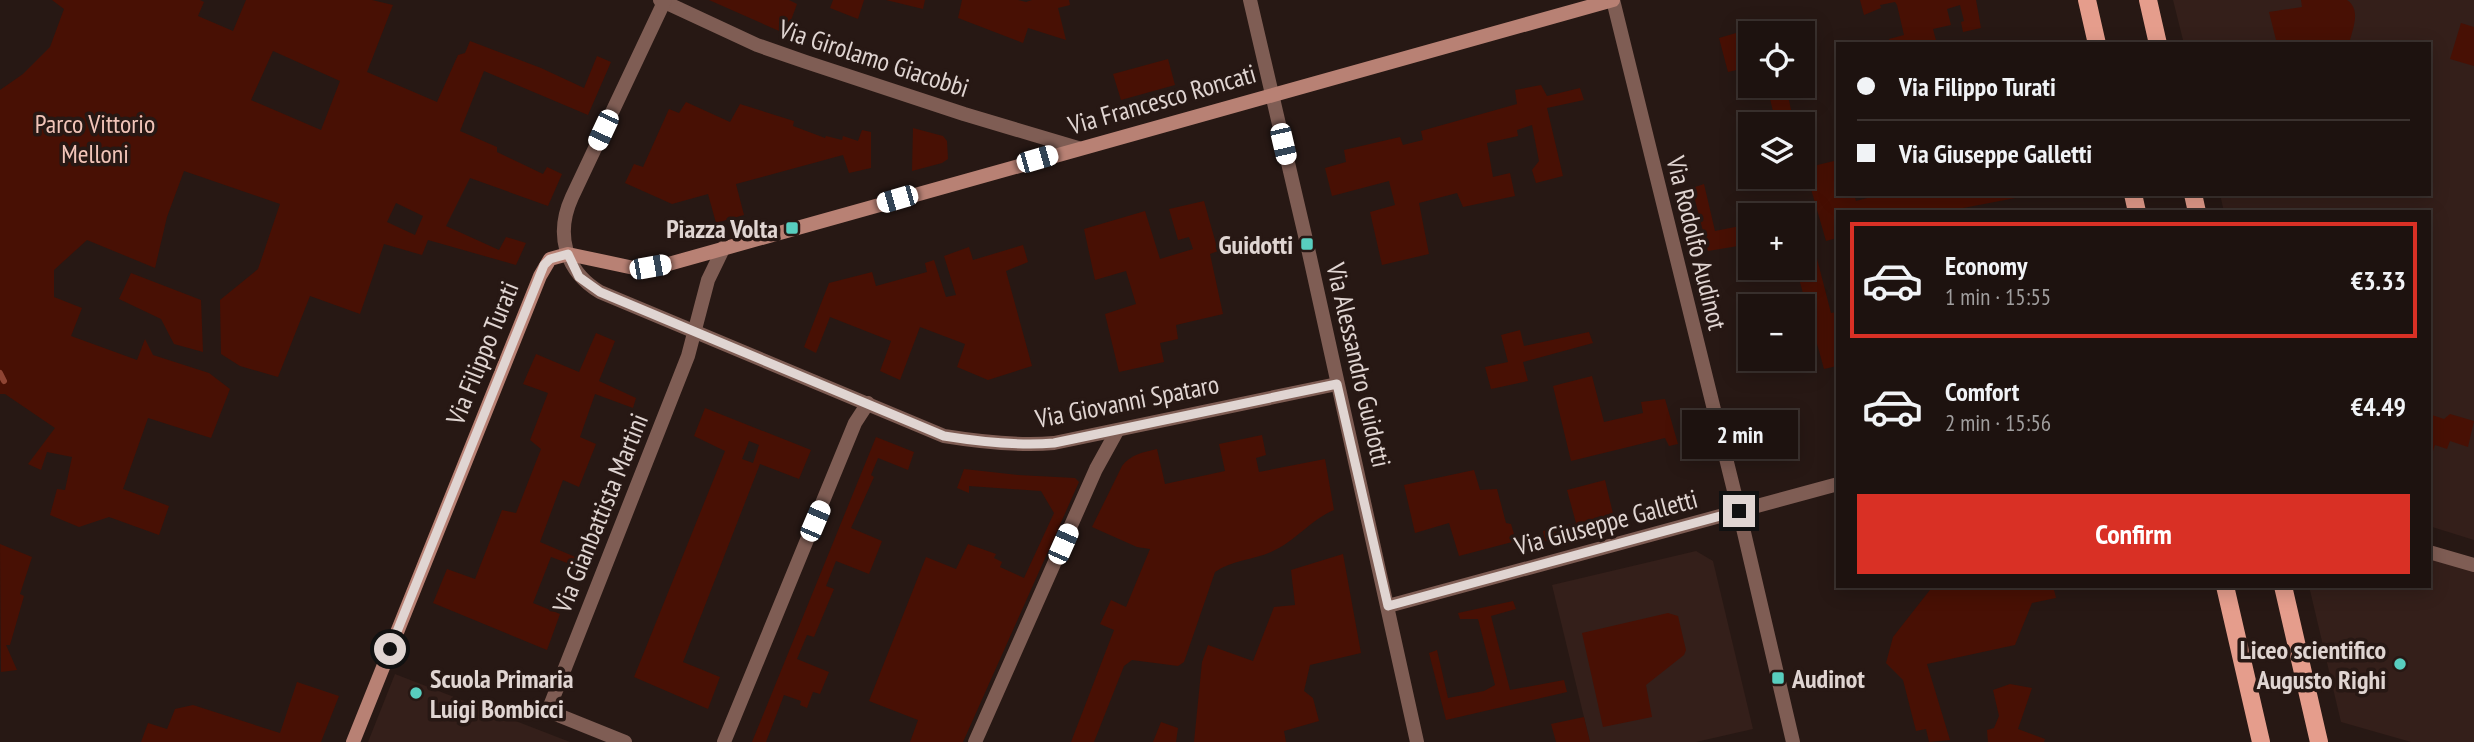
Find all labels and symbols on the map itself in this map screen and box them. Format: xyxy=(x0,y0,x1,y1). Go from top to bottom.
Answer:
street label: Via Girolamo Giacobbi xyxy=(774,11,973,104)
street label: Via Francesco Roncati xyxy=(1063,56,1260,142)
park label: Parco Vittorio Melloni xyxy=(35,107,155,170)
car xyxy=(585,107,622,153)
car xyxy=(1269,121,1298,167)
car xyxy=(1014,143,1061,175)
street label: Via Rodolfo Audinot xyxy=(1659,152,1734,333)
car xyxy=(874,183,921,215)
place label: Piazza Volta xyxy=(666,212,778,245)
marker: Piazza Volta xyxy=(784,220,800,236)
place label: Guidotti xyxy=(1219,228,1293,261)
marker: Guidotti xyxy=(1299,236,1315,252)
car xyxy=(628,253,673,281)
street label: Via Alessandro Guidotti xyxy=(1319,259,1399,470)
street label: Via Filippo Turati xyxy=(438,277,526,430)
street label: Via Giovanni Spataro xyxy=(1031,367,1222,435)
street label: Via Gianbattista Martini xyxy=(545,409,655,618)
callout: 2 min xyxy=(1681,410,1797,458)
street label: Via Giuseppe Galletti xyxy=(1510,482,1701,562)
route end xyxy=(1723,495,1755,527)
car xyxy=(798,498,833,544)
car xyxy=(1045,521,1082,567)
route start xyxy=(374,633,406,665)
place label: Liceo scientifico Augusto Righi xyxy=(2240,633,2386,696)
marker: Liceo scientifico Augusto Righi xyxy=(2392,656,2408,672)
place label: Scuola Primaria Luigi Bombicci xyxy=(430,662,574,725)
place label: Audinot xyxy=(1791,662,1865,695)
marker: Audinot xyxy=(1770,670,1786,686)
marker: Scuola Primaria Luigi Bombicci xyxy=(408,685,424,701)

